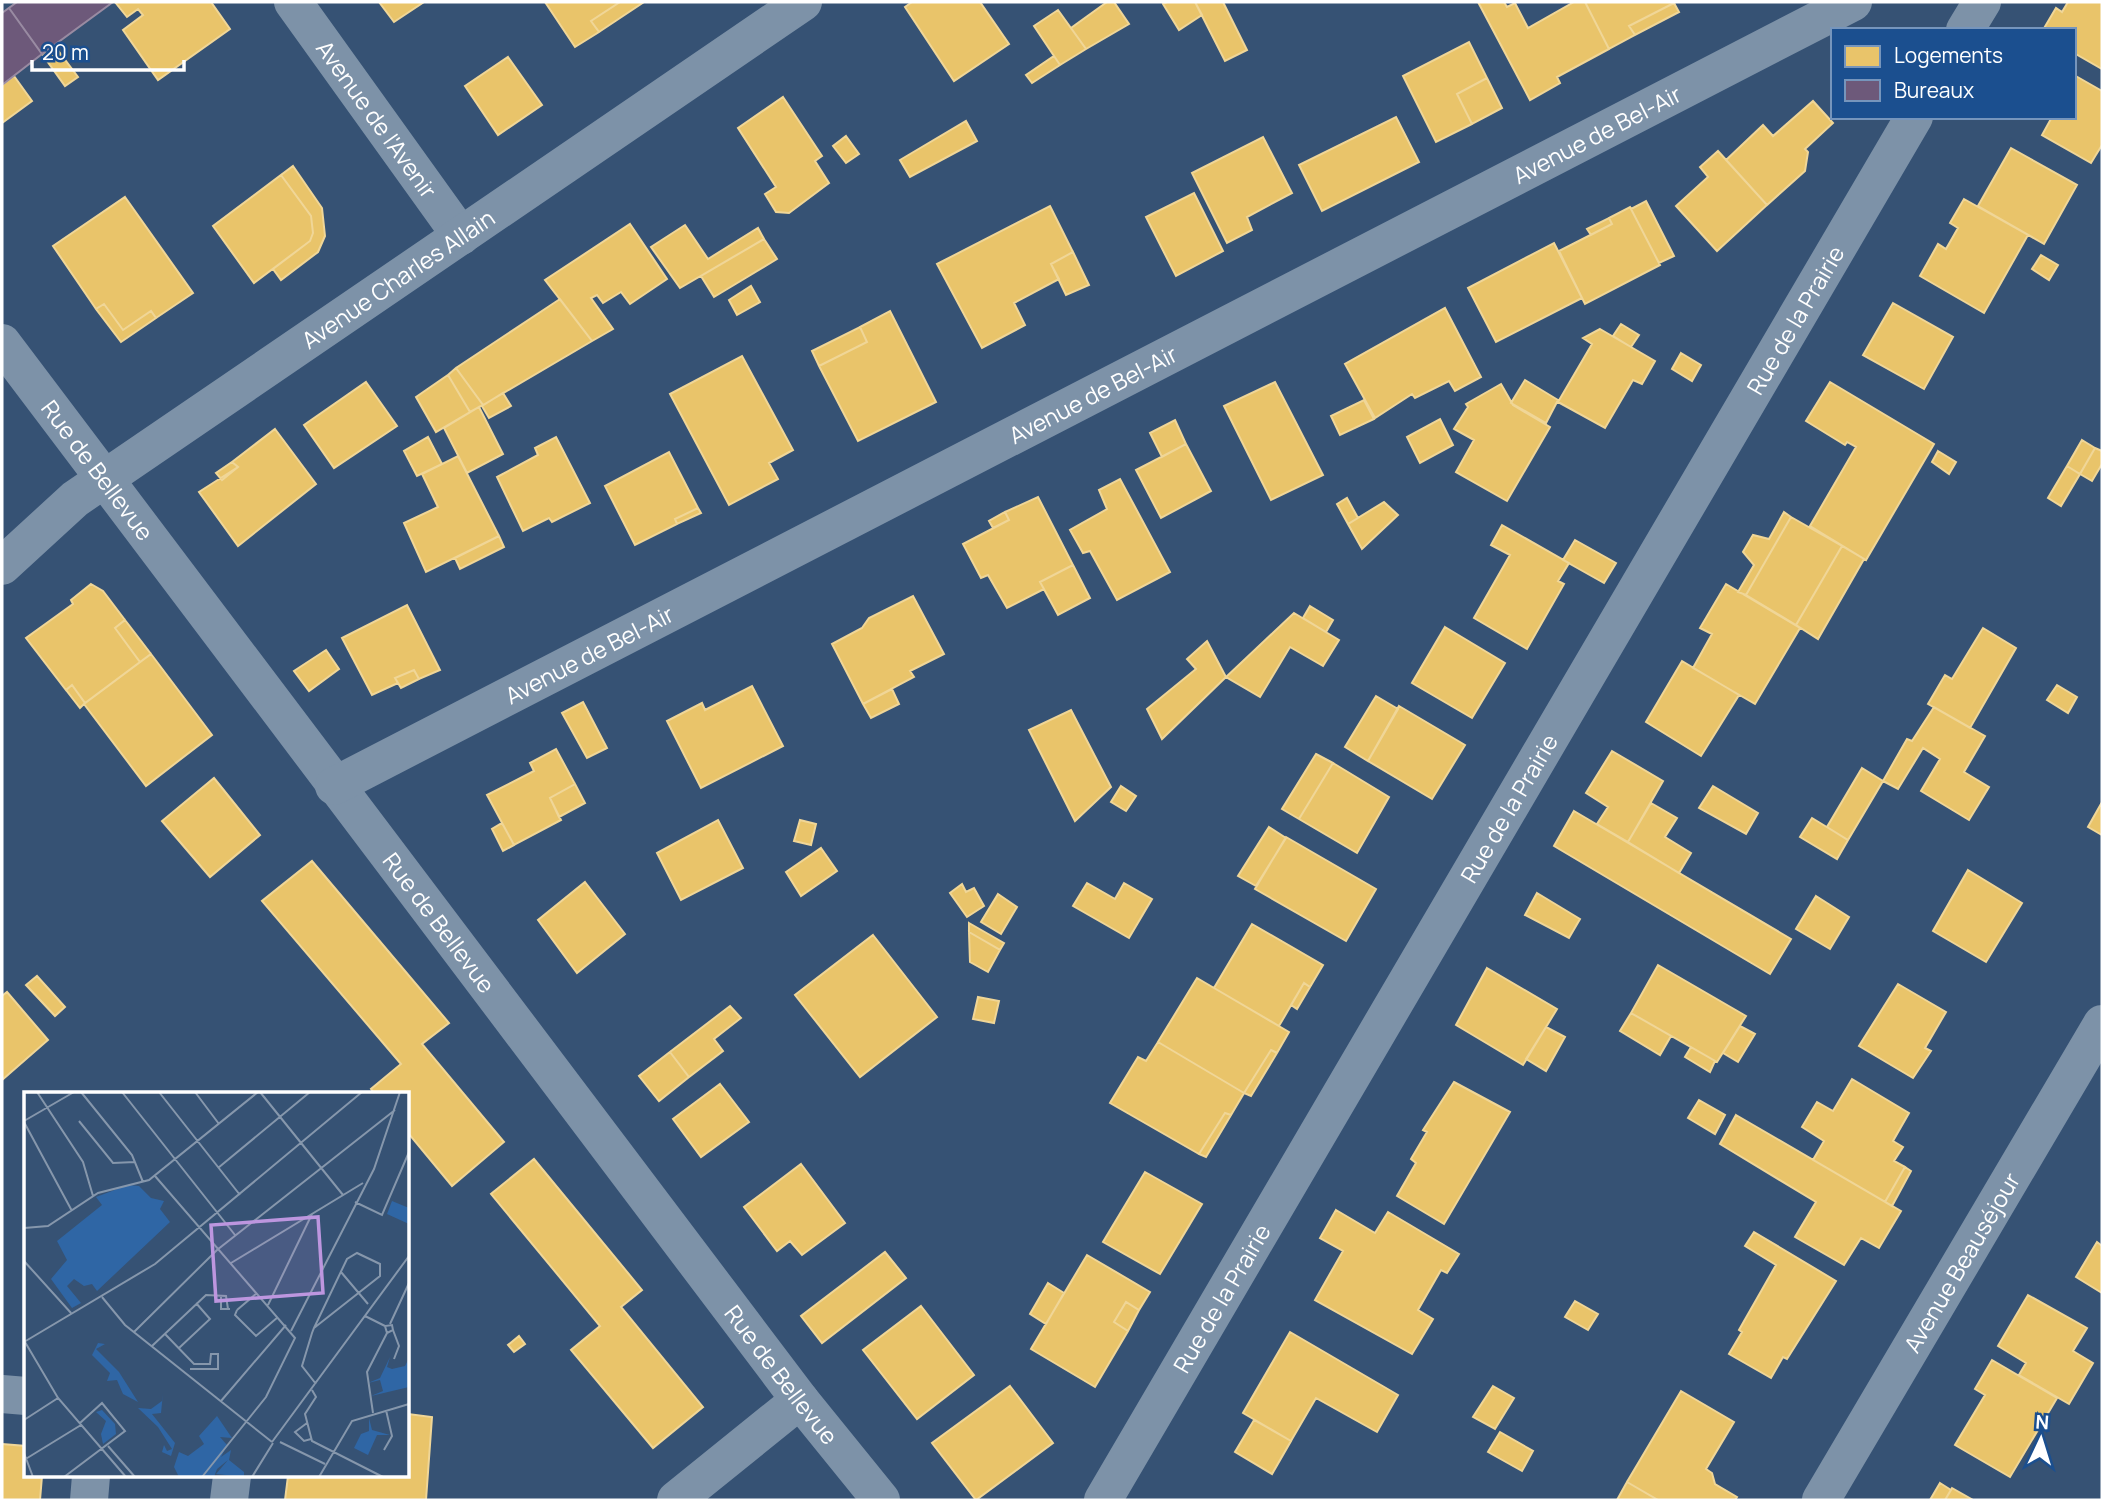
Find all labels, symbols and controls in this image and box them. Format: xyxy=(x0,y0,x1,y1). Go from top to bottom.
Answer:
scale bar xyxy=(32,28,184,72)
legend xyxy=(1831,28,2076,119)
street label: Avenue de l'Avenir xyxy=(309,34,445,204)
text: 20 m xyxy=(42,38,89,66)
text: Logements xyxy=(1894,41,2003,69)
text: Bureaux xyxy=(1894,76,1974,104)
street label: Avenue de Bel-Air xyxy=(1507,78,1686,191)
street label: Avenue Charles Allain xyxy=(295,201,501,356)
street label: Rue de la Prairie xyxy=(1739,239,1851,400)
street label: Avenue de Bel-Air xyxy=(1003,338,1183,451)
street label: Rue de Bellevue xyxy=(34,393,161,547)
street label: Avenue de Bel-Air xyxy=(499,598,679,711)
street label: Rue de la Prairie xyxy=(1452,728,1565,889)
street label: Rue de Bellevue xyxy=(376,846,503,999)
inset map xyxy=(24,1092,410,1478)
street label: Avenue Beauséjour xyxy=(1896,1166,2027,1358)
street label: Rue de la Prairie xyxy=(1165,1218,1278,1379)
street label: Rue de Bellevue xyxy=(718,1298,846,1451)
north arrow xyxy=(2006,1404,2076,1474)
text: N xyxy=(2034,1409,2050,1435)

